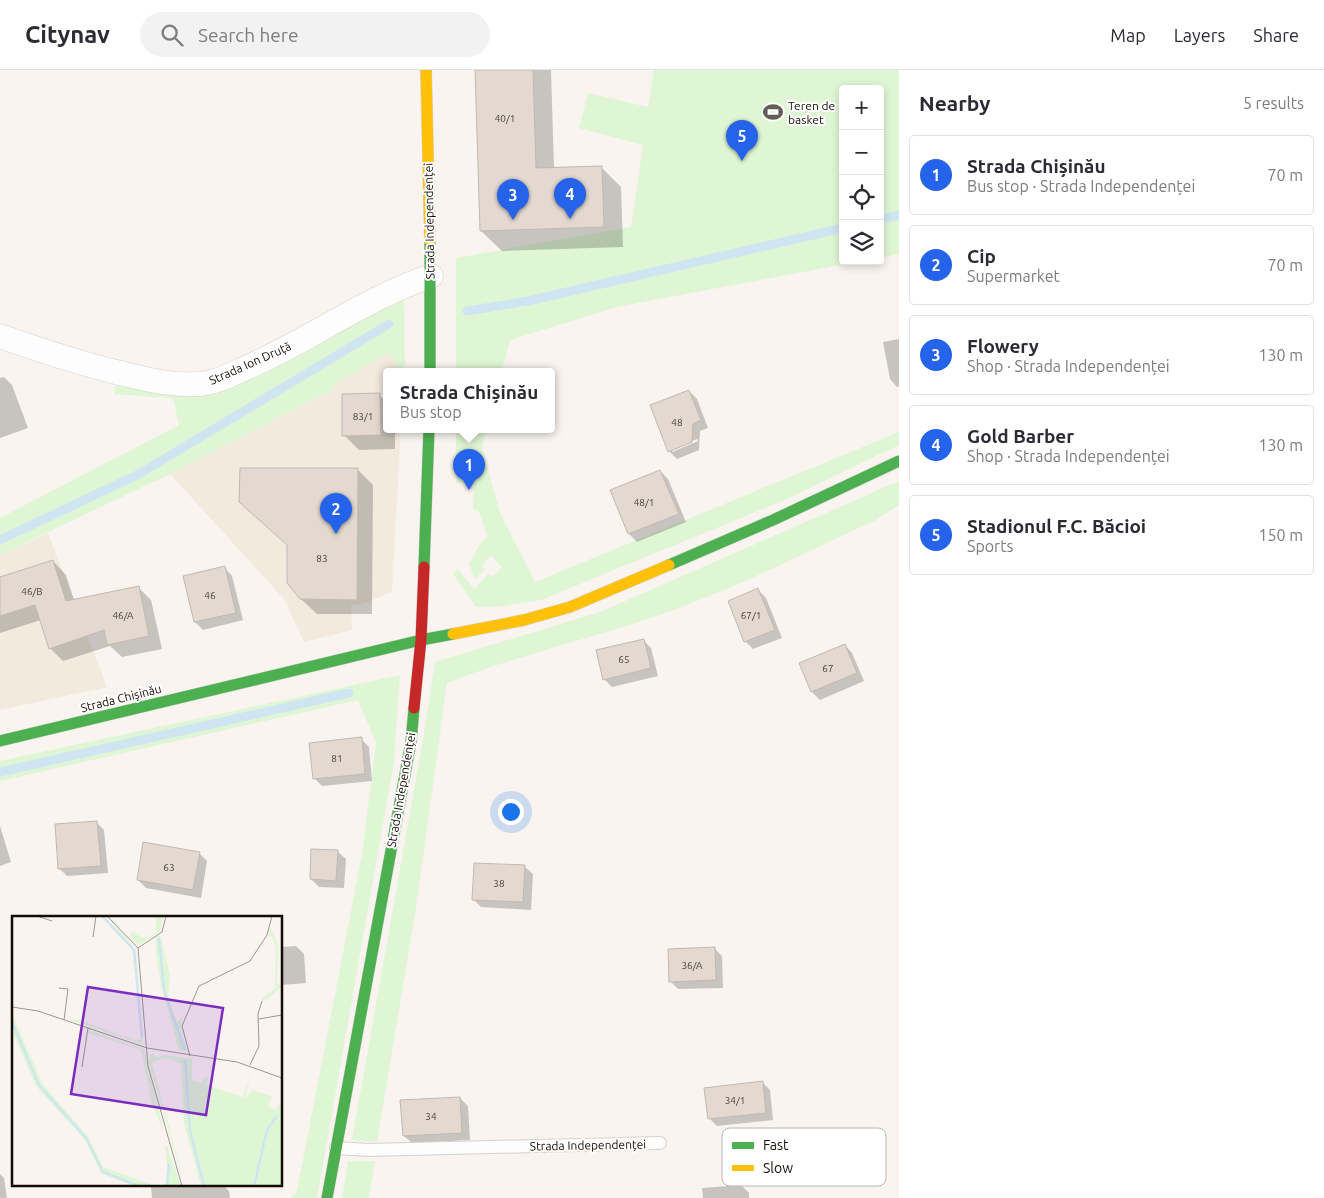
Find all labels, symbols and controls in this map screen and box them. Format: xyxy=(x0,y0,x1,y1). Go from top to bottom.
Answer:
search box xyxy=(140,12,490,57)
text: Citynav xyxy=(25,21,110,48)
icon: search xyxy=(158,21,186,49)
text: Search here xyxy=(198,24,298,46)
text: Map xyxy=(1110,25,1146,45)
text: Layers xyxy=(1174,25,1225,45)
text: Share xyxy=(1253,25,1299,45)
map controls xyxy=(839,85,884,265)
button: + xyxy=(839,85,884,130)
text: Nearby xyxy=(919,91,990,115)
text: 5 results xyxy=(1243,94,1304,112)
place label: Teren de basket xyxy=(788,99,835,126)
sports icon: Teren de basket xyxy=(762,101,784,123)
house number: 40/1 xyxy=(495,113,515,124)
pin: 5 xyxy=(726,120,758,161)
button: − xyxy=(839,130,884,175)
text: Strada Chișinău xyxy=(967,155,1106,177)
street label: Strada Independenței xyxy=(421,163,437,279)
text: 1 xyxy=(931,166,941,184)
text: 70 m xyxy=(1267,166,1303,184)
button: locate xyxy=(839,175,884,220)
text: Bus stop · Strada Independenței xyxy=(967,177,1195,195)
pin: 4 xyxy=(554,178,586,219)
pin: 3 xyxy=(497,179,529,220)
button: layers xyxy=(839,220,884,265)
text: Cip xyxy=(967,245,996,267)
text: 2 xyxy=(931,256,941,274)
text: 70 m xyxy=(1267,256,1303,274)
text: Supermarket xyxy=(967,267,1060,285)
text: Flowery xyxy=(967,335,1039,357)
street label: Strada Ion Druță xyxy=(207,339,293,387)
text: 3 xyxy=(931,346,941,364)
text: 130 m xyxy=(1258,346,1303,364)
text: Shop · Strada Independenței xyxy=(967,357,1170,375)
popup xyxy=(383,368,555,433)
text: Strada Chișinău xyxy=(400,381,538,403)
text: Bus stop xyxy=(400,403,462,421)
house number: 83/1 xyxy=(353,411,373,422)
house number: 48 xyxy=(671,417,683,428)
text: Gold Barber xyxy=(967,425,1074,447)
text: 4 xyxy=(931,436,941,454)
text: 130 m xyxy=(1258,436,1303,454)
text: Shop · Strada Independenței xyxy=(967,447,1170,465)
pin: 1 xyxy=(453,449,485,490)
pin: 2 xyxy=(320,493,352,534)
house number: 48/1 xyxy=(634,497,654,508)
text: Stadionul F.C. Băcioi xyxy=(967,515,1146,537)
text: 5 xyxy=(931,526,941,544)
text: 150 m xyxy=(1258,526,1303,544)
text: Sports xyxy=(967,537,1013,555)
house number: 83 xyxy=(316,553,328,564)
house number: 46/B xyxy=(21,586,43,597)
house number: 46 xyxy=(204,590,216,601)
house number: 46/A xyxy=(112,610,134,621)
house number: 67/1 xyxy=(741,610,761,621)
house number: 65 xyxy=(618,654,630,665)
house number: 67 xyxy=(822,663,834,674)
street label: Strada Chișinău xyxy=(79,682,163,714)
street label: Strada Independenței xyxy=(384,731,418,848)
house number: 81 xyxy=(331,753,343,764)
your location xyxy=(498,799,524,825)
house number: 63 xyxy=(163,862,175,873)
house number: 38 xyxy=(493,878,505,889)
inset map xyxy=(12,916,282,1186)
house number: 36/A xyxy=(681,960,703,971)
house number: 34/1 xyxy=(725,1095,745,1106)
house number: 34 xyxy=(425,1111,437,1122)
legend xyxy=(722,1128,886,1186)
street label: Strada Independenței xyxy=(530,1137,646,1153)
text: Fast xyxy=(763,1137,789,1153)
text: Slow xyxy=(763,1160,793,1176)

